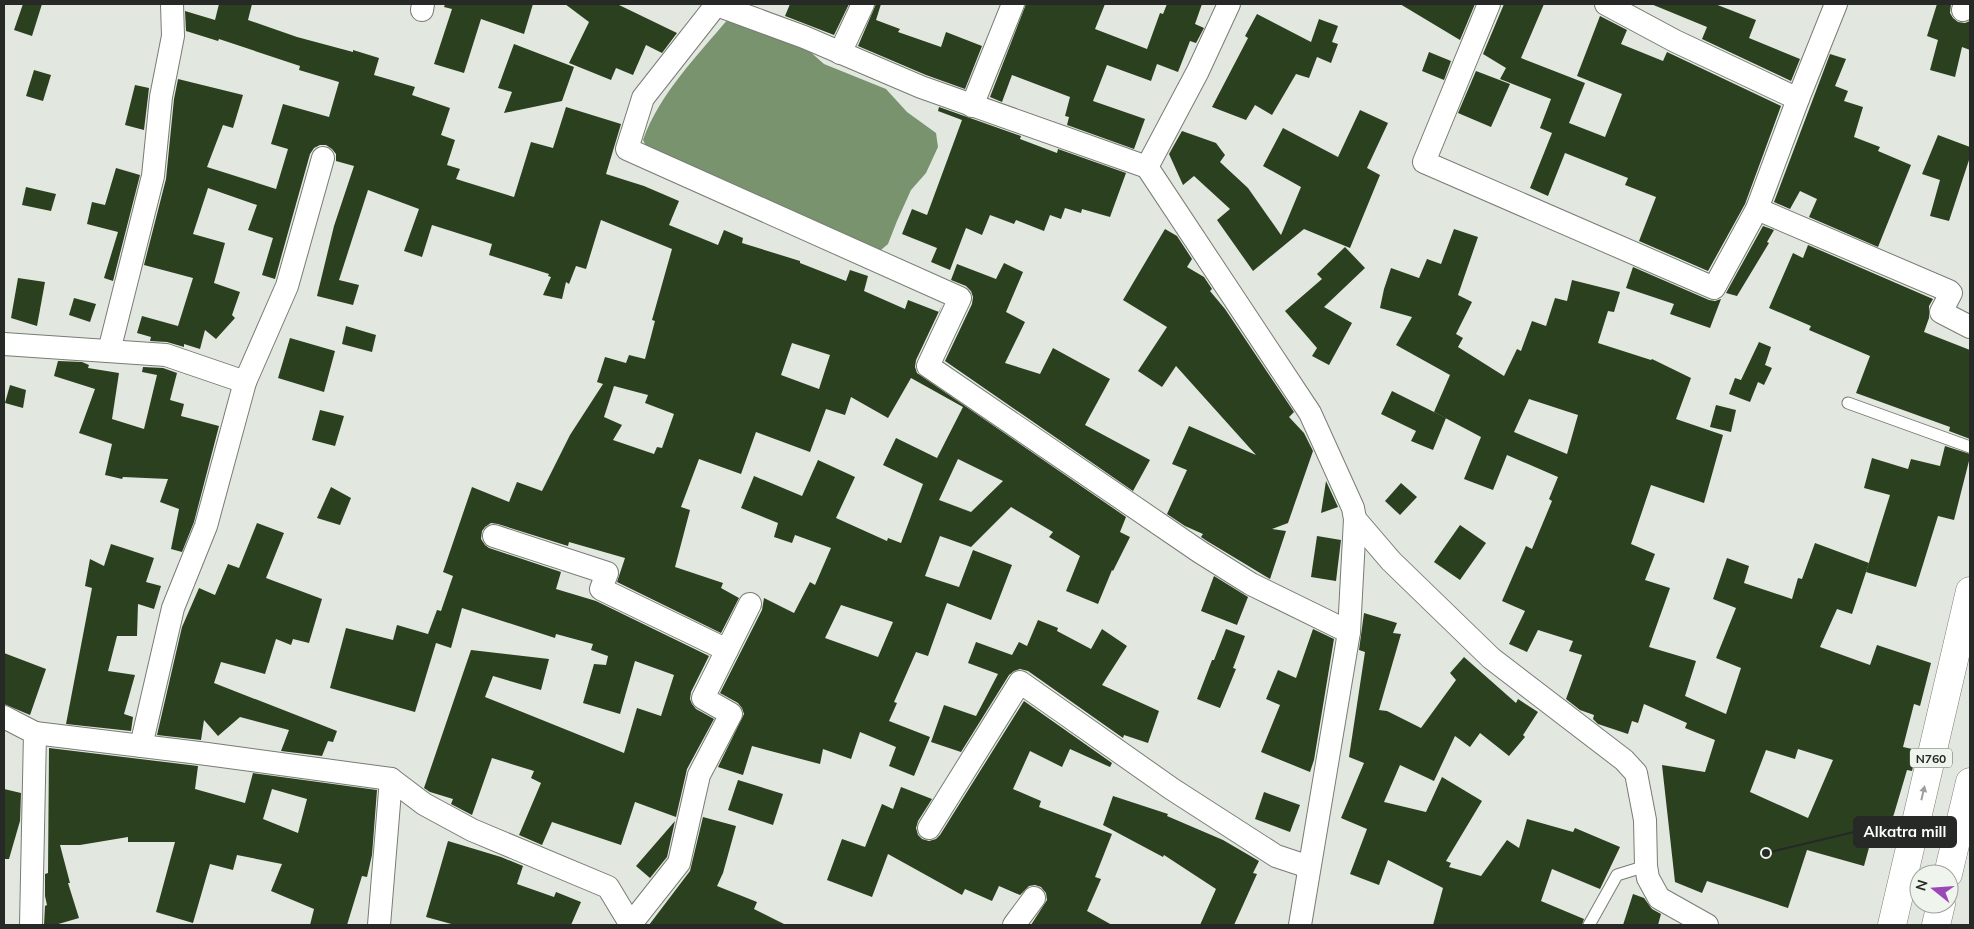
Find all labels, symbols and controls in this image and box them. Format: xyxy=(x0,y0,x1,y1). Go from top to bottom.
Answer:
road number: N760 xyxy=(1910,748,1952,768)
one-way arrow xyxy=(1919,785,1927,800)
callout: Alkatra mill xyxy=(1854,817,1956,847)
text: Alkatra mill xyxy=(1864,822,1946,841)
north arrow xyxy=(1909,864,1959,914)
text: N xyxy=(1911,878,1932,893)

